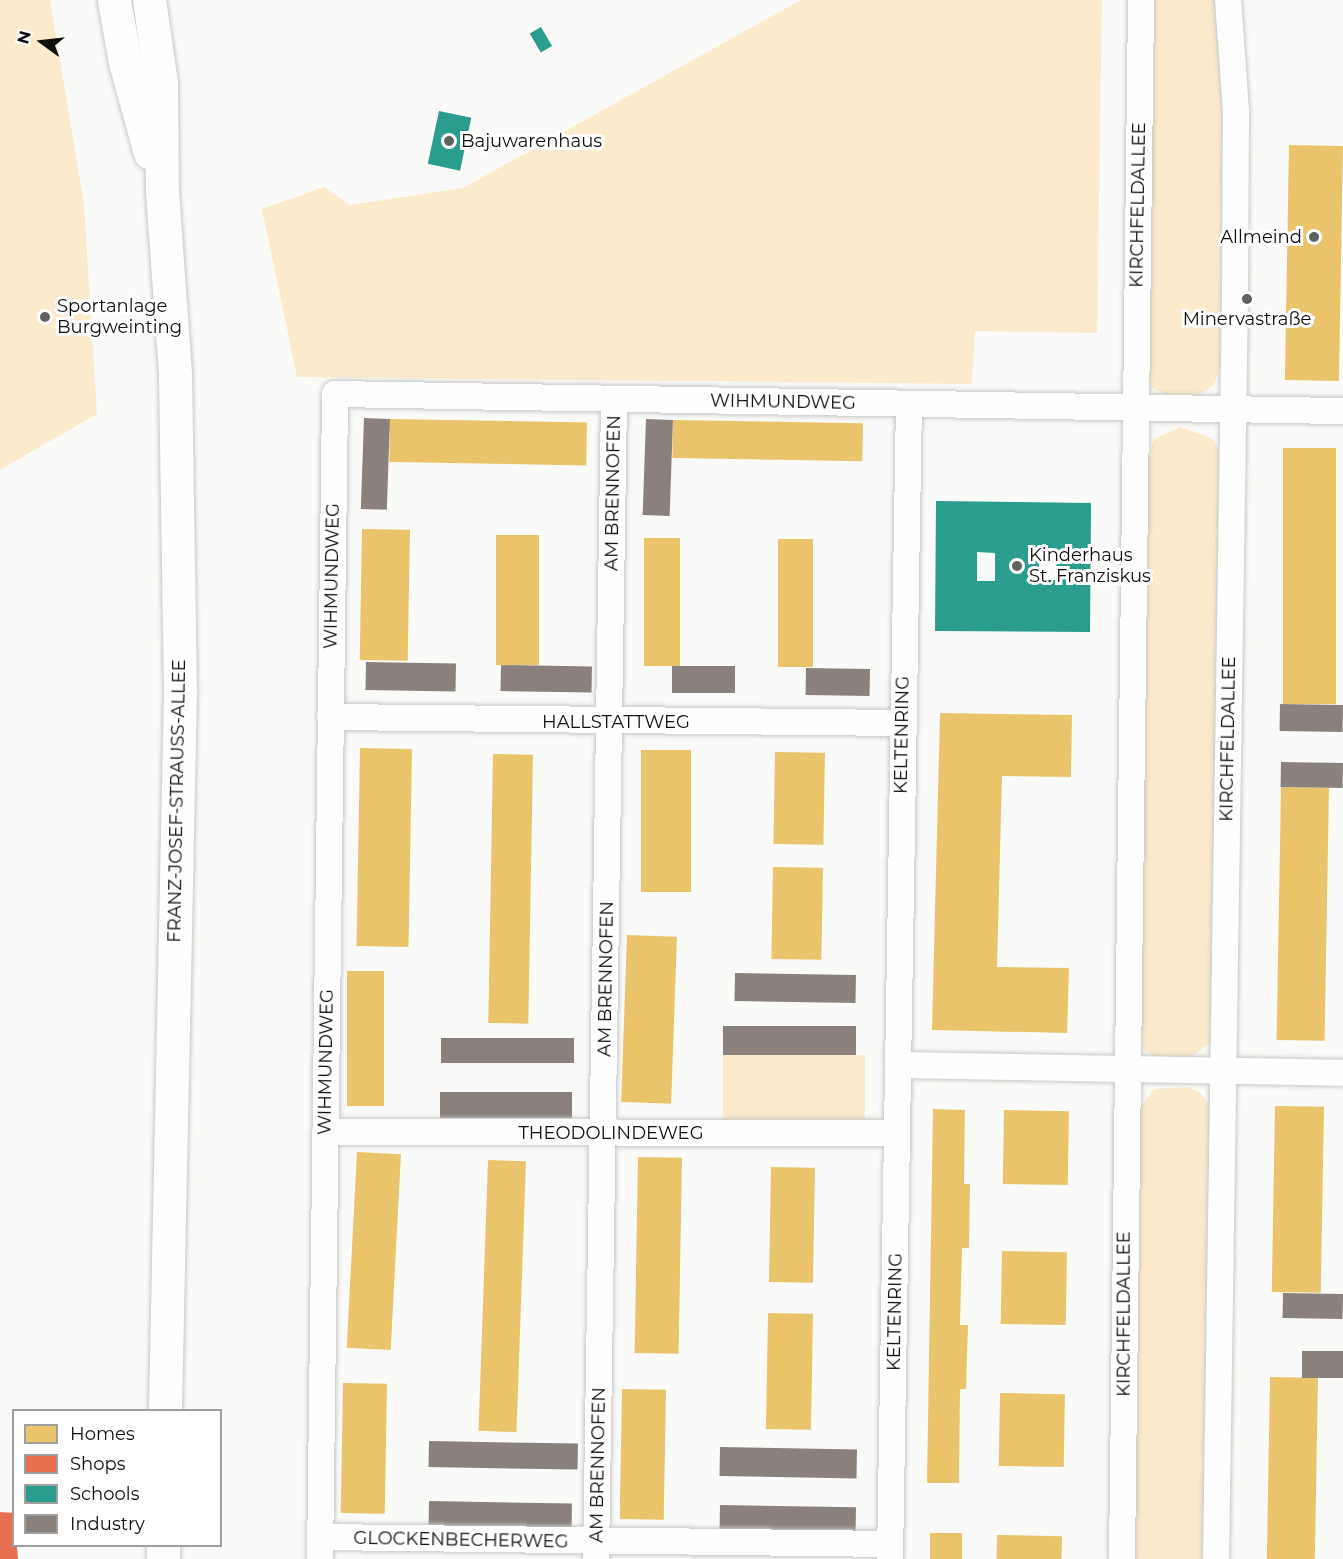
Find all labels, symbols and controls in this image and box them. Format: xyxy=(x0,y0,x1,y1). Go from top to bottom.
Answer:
north arrow xyxy=(12,12,72,72)
text: N xyxy=(13,29,35,46)
street label: KIRCHFELDALLEE xyxy=(1126,122,1150,288)
place label: Bajuwarenhaus xyxy=(461,130,602,152)
marker: Bajuwarenhaus xyxy=(442,134,456,148)
place label: Allmeind xyxy=(1220,226,1302,248)
marker: Allmeind xyxy=(1307,230,1321,244)
marker: Minervastraße xyxy=(1240,292,1254,306)
place label: Sportanlage Burgweinting xyxy=(57,296,182,338)
place label: Minervastraße xyxy=(1183,308,1311,330)
marker: Sportanlage Burgweinting xyxy=(38,310,52,324)
street label: WIHMUNDWEG xyxy=(710,390,856,414)
street label: AM BRENNOFEN xyxy=(601,415,625,571)
street label: WIHMUNDWEG xyxy=(320,503,344,649)
place label: Kinderhaus St. Franziskus xyxy=(1029,545,1151,588)
marker: Kinderhaus St. Franziskus xyxy=(1010,559,1024,573)
street label: KIRCHFELDALLEE xyxy=(1216,656,1240,822)
street label: FRANZ-JOSEF-STRAUSS-ALLEE xyxy=(164,659,190,943)
street label: KELTENRING xyxy=(890,676,914,794)
street label: HALLSTATTWEG xyxy=(542,711,690,733)
street label: AM BRENNOFEN xyxy=(594,901,618,1057)
street label: WIHMUNDWEG xyxy=(314,989,338,1135)
street label: THEODOLINDEWEG xyxy=(518,1122,704,1144)
street label: KIRCHFELDALLEE xyxy=(1113,1231,1135,1397)
street label: KELTENRING xyxy=(883,1253,907,1371)
street label: AM BRENNOFEN xyxy=(586,1387,610,1543)
legend xyxy=(12,1409,222,1547)
text: Homes xyxy=(70,1423,135,1445)
text: Shops xyxy=(70,1453,126,1475)
text: Schools xyxy=(70,1483,139,1505)
text: Industry xyxy=(70,1513,145,1535)
street label: GLOCKENBECHERWEG xyxy=(353,1527,569,1553)

